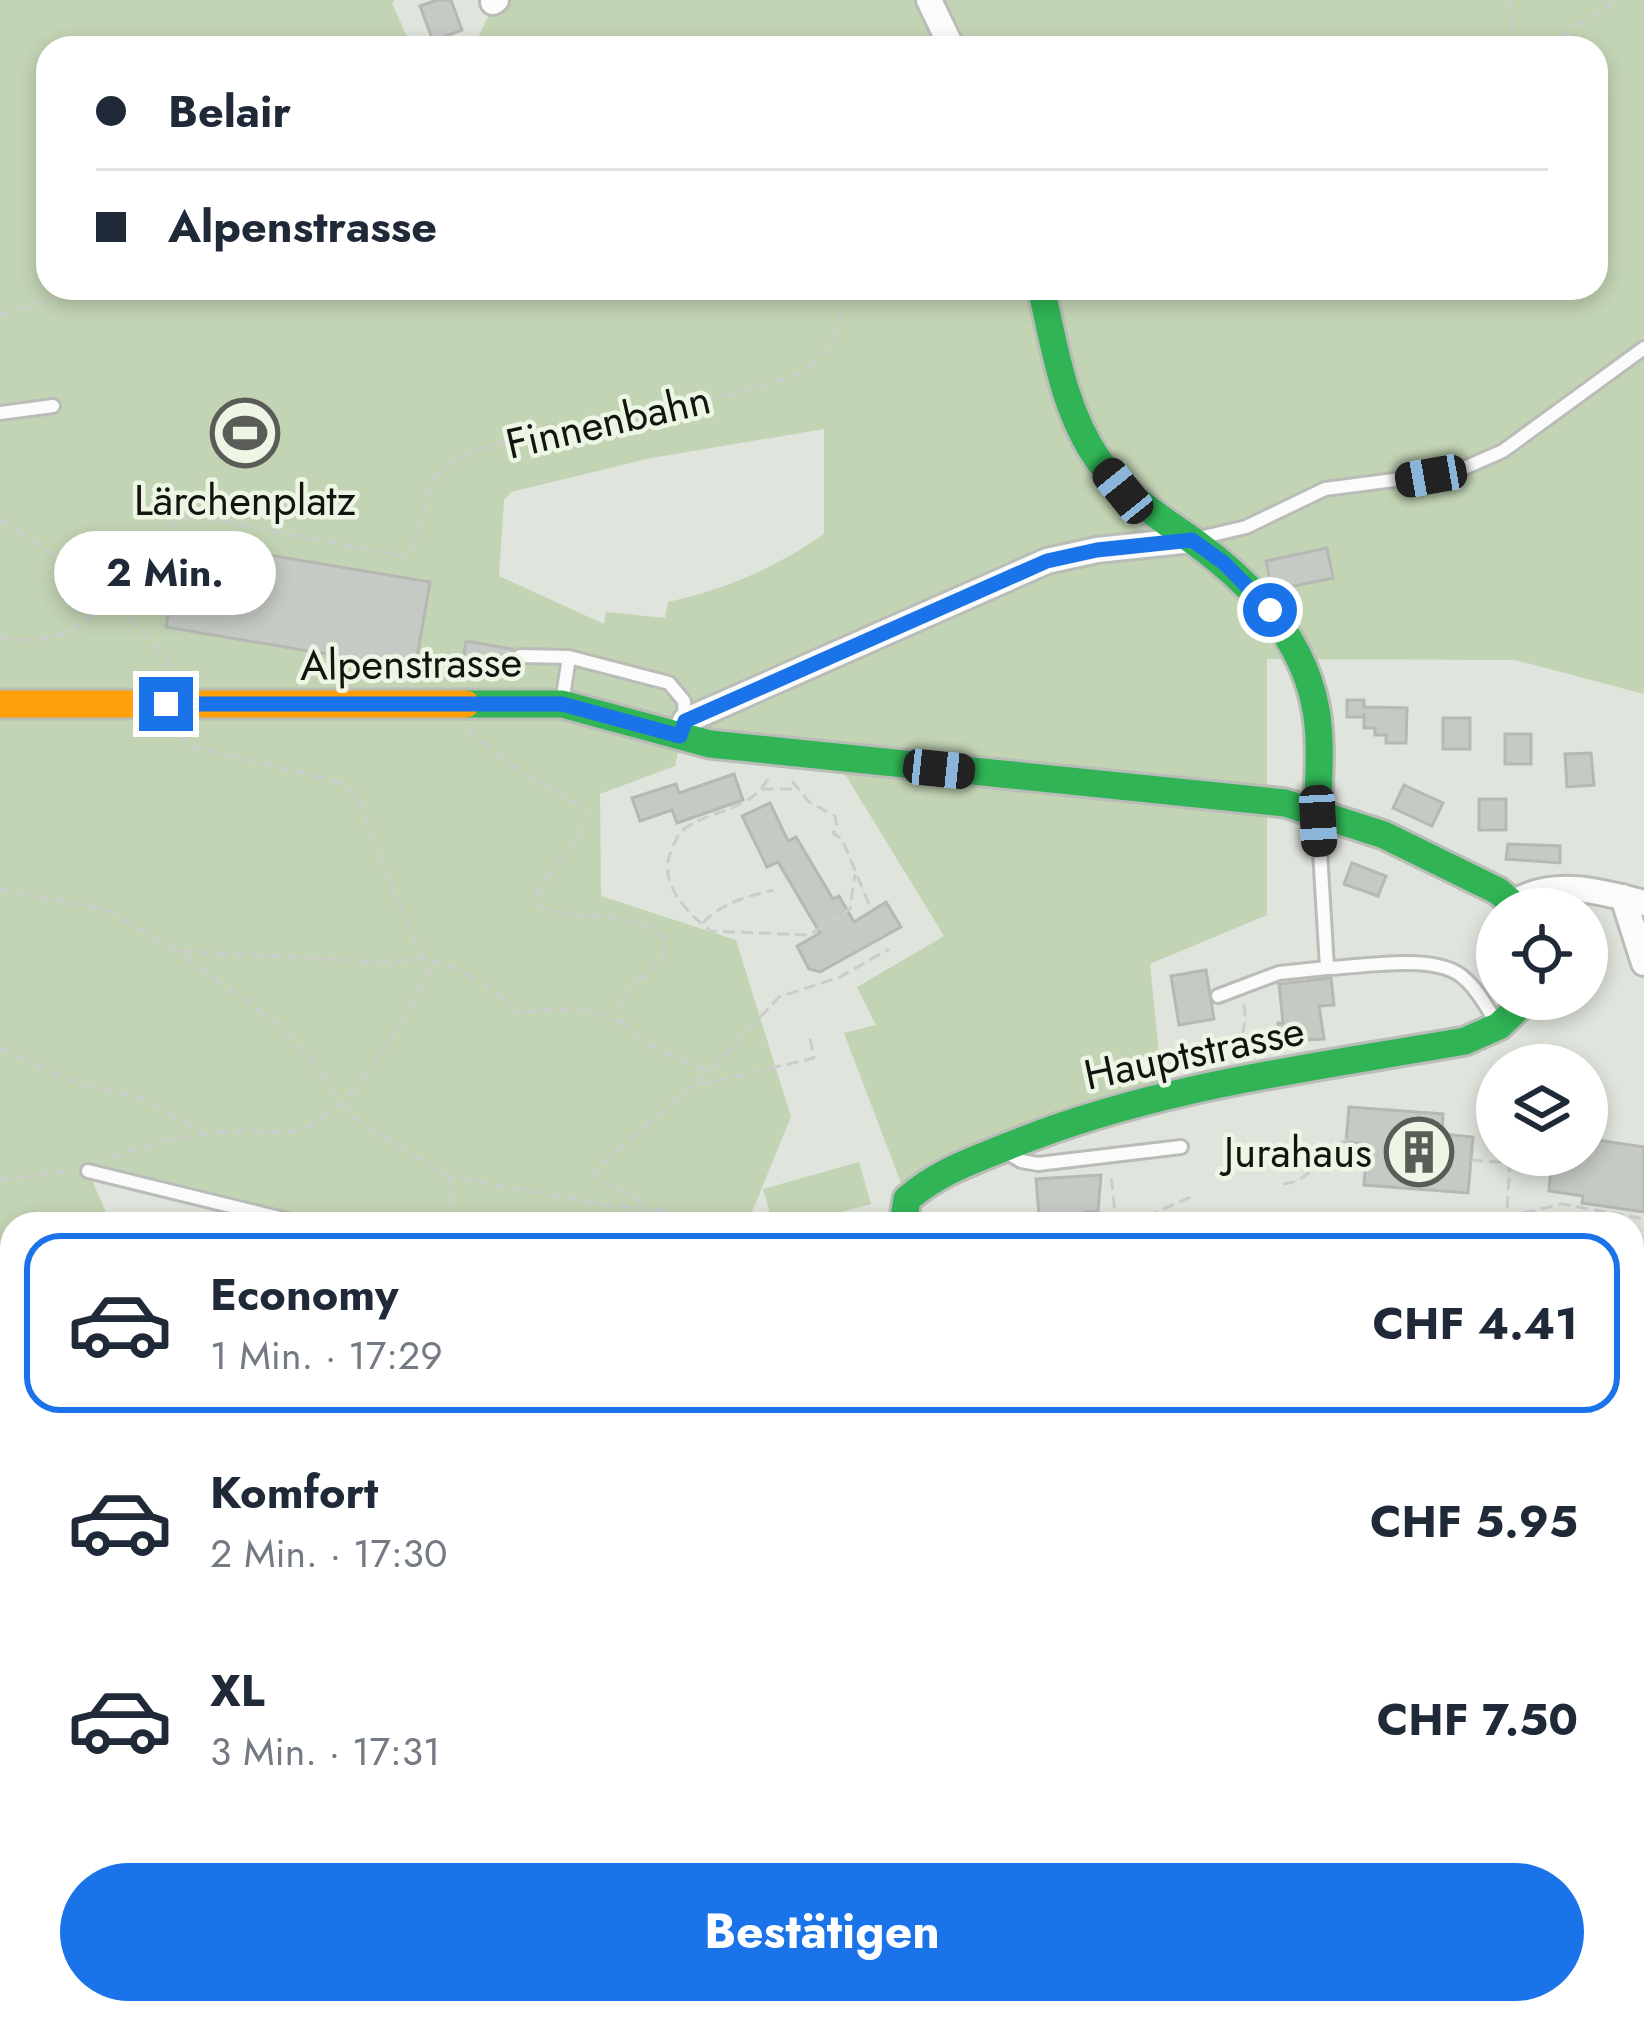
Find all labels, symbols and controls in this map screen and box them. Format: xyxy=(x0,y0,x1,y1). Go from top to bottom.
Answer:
text: Belair xyxy=(168,79,291,144)
text: Alpenstrasse xyxy=(168,194,437,259)
street label: Finnenbahn xyxy=(500,368,716,475)
sports icon: Lärchenplatz xyxy=(210,398,280,468)
car xyxy=(1086,452,1160,530)
car xyxy=(1392,452,1470,500)
place label: Lärchenplatz xyxy=(134,470,356,531)
callout: 2 Min. xyxy=(55,530,277,614)
text: 2 Min. xyxy=(106,544,224,601)
route start xyxy=(1243,583,1297,637)
street label: Alpenstrasse xyxy=(299,631,523,696)
route end xyxy=(139,677,193,731)
car xyxy=(901,747,977,791)
car xyxy=(1298,784,1338,858)
map controls xyxy=(1476,888,1608,1176)
button: locate xyxy=(1476,888,1608,1020)
street label: Hauptstrasse xyxy=(1079,999,1310,1106)
button: layers xyxy=(1476,1044,1608,1176)
building icon: Jurahaus xyxy=(1384,1117,1454,1187)
place label: Jurahaus xyxy=(1219,1122,1372,1183)
text: Economy xyxy=(210,1262,398,1327)
icon: car xyxy=(66,1269,174,1377)
text: CHF 4.41 xyxy=(1372,1291,1578,1356)
text: 1 Min. · 17:29 xyxy=(210,1327,443,1384)
text: Komfort xyxy=(210,1460,378,1525)
icon: car xyxy=(66,1467,174,1575)
text: CHF 5.95 xyxy=(1370,1489,1578,1554)
text: 2 Min. · 17:30 xyxy=(210,1525,447,1582)
text: XL xyxy=(210,1658,265,1723)
icon: car xyxy=(66,1665,174,1773)
text: CHF 7.50 xyxy=(1377,1687,1578,1752)
text: 3 Min. · 17:31 xyxy=(210,1723,441,1780)
button: Bestätigen xyxy=(60,1863,1584,2001)

